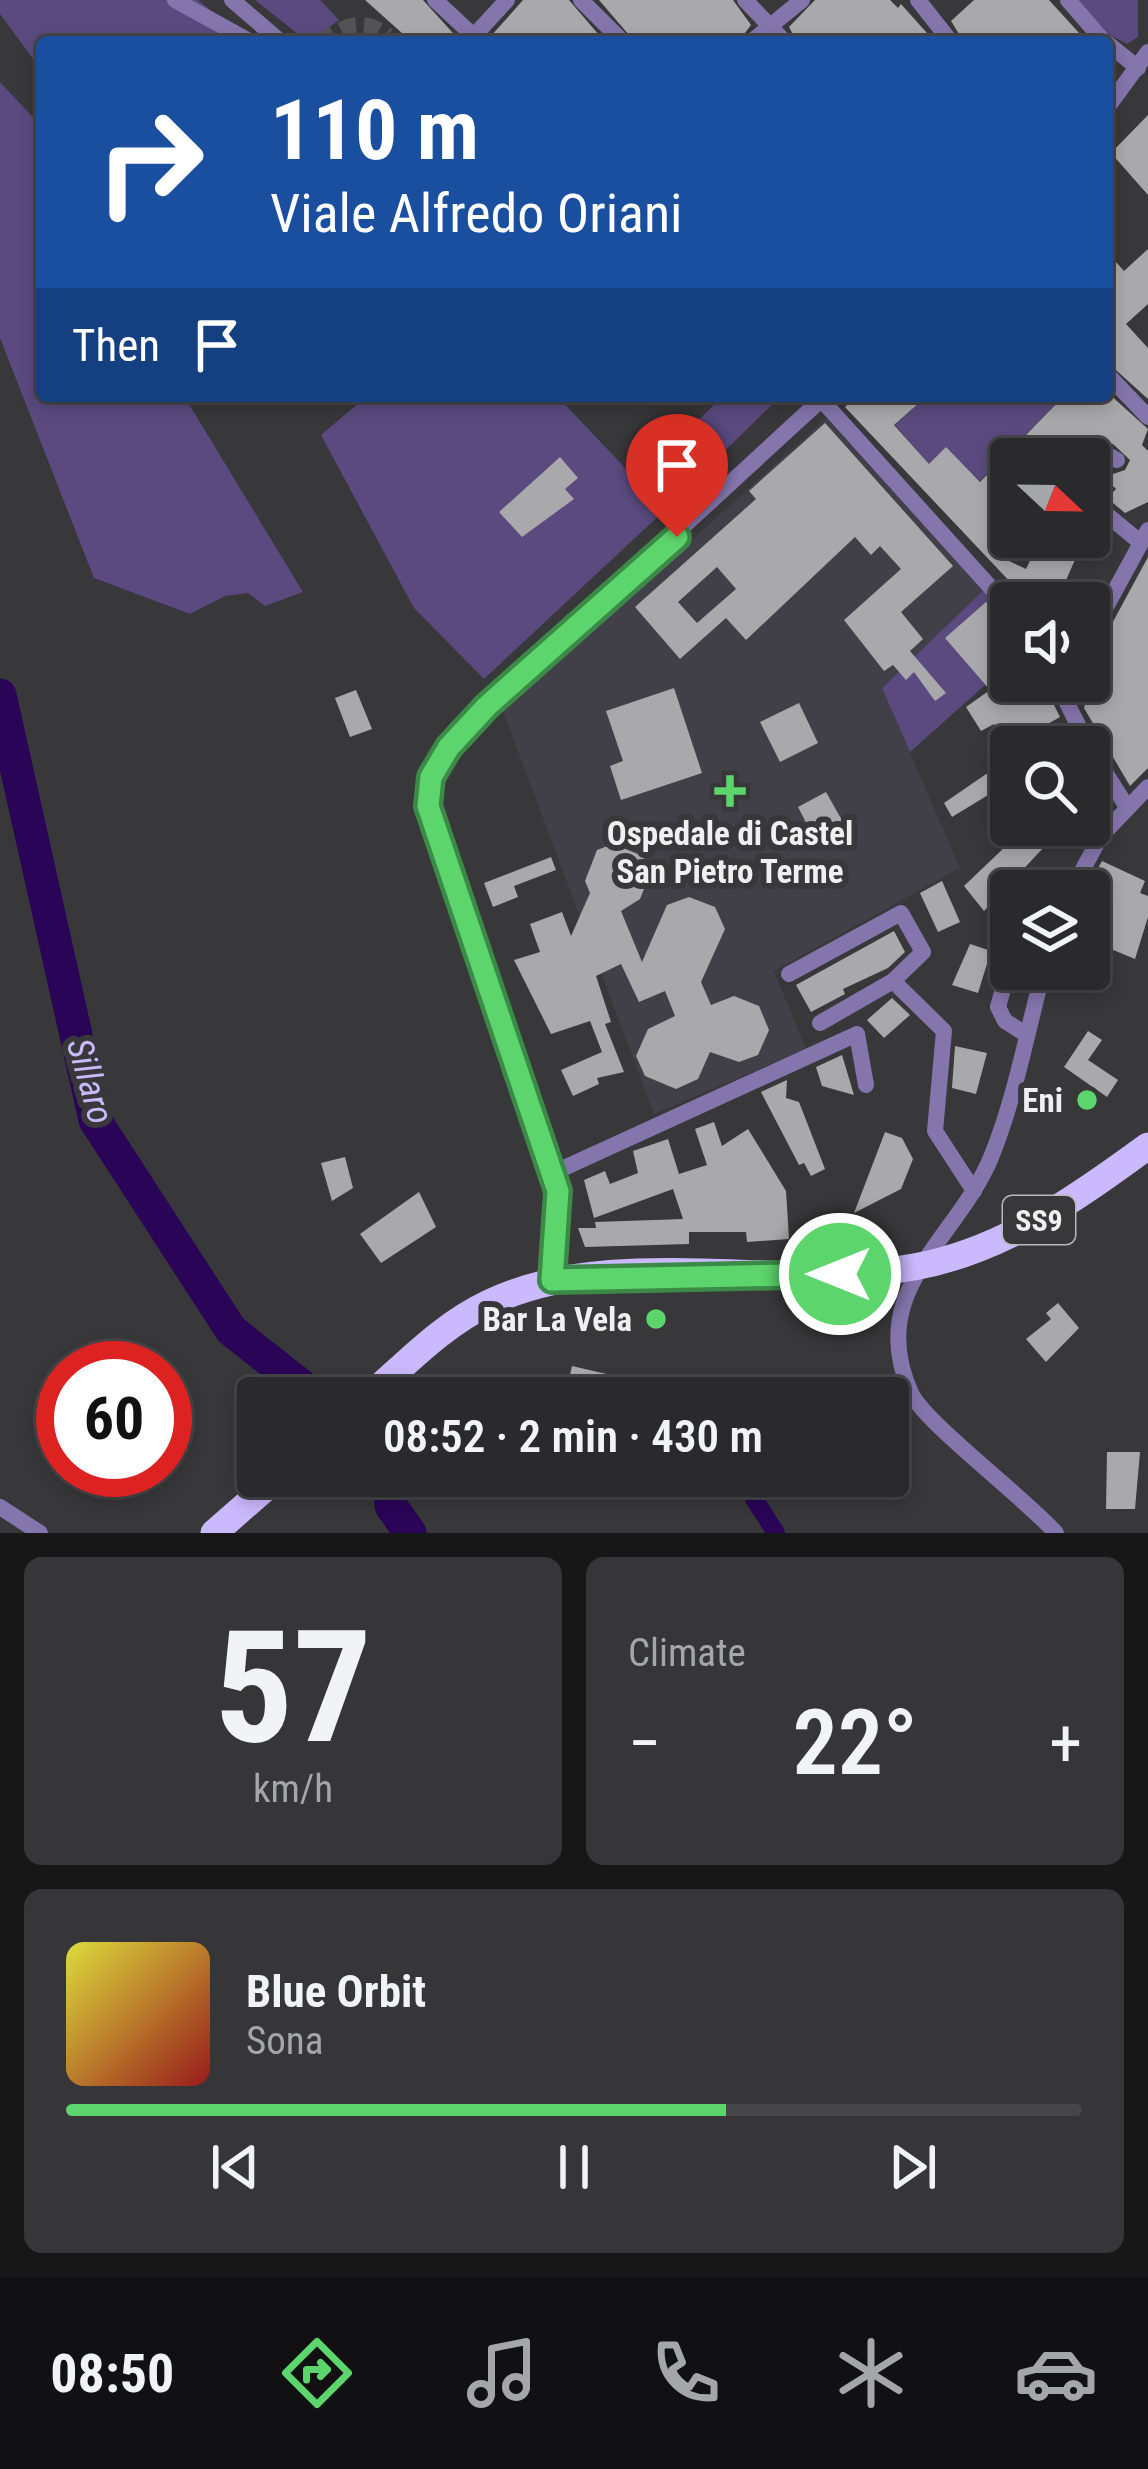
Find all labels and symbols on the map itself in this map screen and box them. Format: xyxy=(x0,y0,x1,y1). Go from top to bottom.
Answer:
pin xyxy=(626,414,728,537)
north arrow xyxy=(990,438,1110,558)
marker: Ospedale di Castel San Pietro Terme xyxy=(714,775,746,807)
place label: Ospedale di Castel San Pietro Terme xyxy=(607,814,853,891)
water label: Sillaro xyxy=(58,1034,122,1128)
place label: Eni xyxy=(1022,1081,1063,1120)
marker: Eni xyxy=(1074,1087,1100,1113)
road number: SS9 xyxy=(1003,1196,1075,1244)
position arrow xyxy=(777,1211,903,1337)
place label: Bar La Vela xyxy=(482,1300,632,1339)
marker: Bar La Vela xyxy=(643,1306,669,1332)
speed limit sign: 60 xyxy=(36,1341,192,1497)

